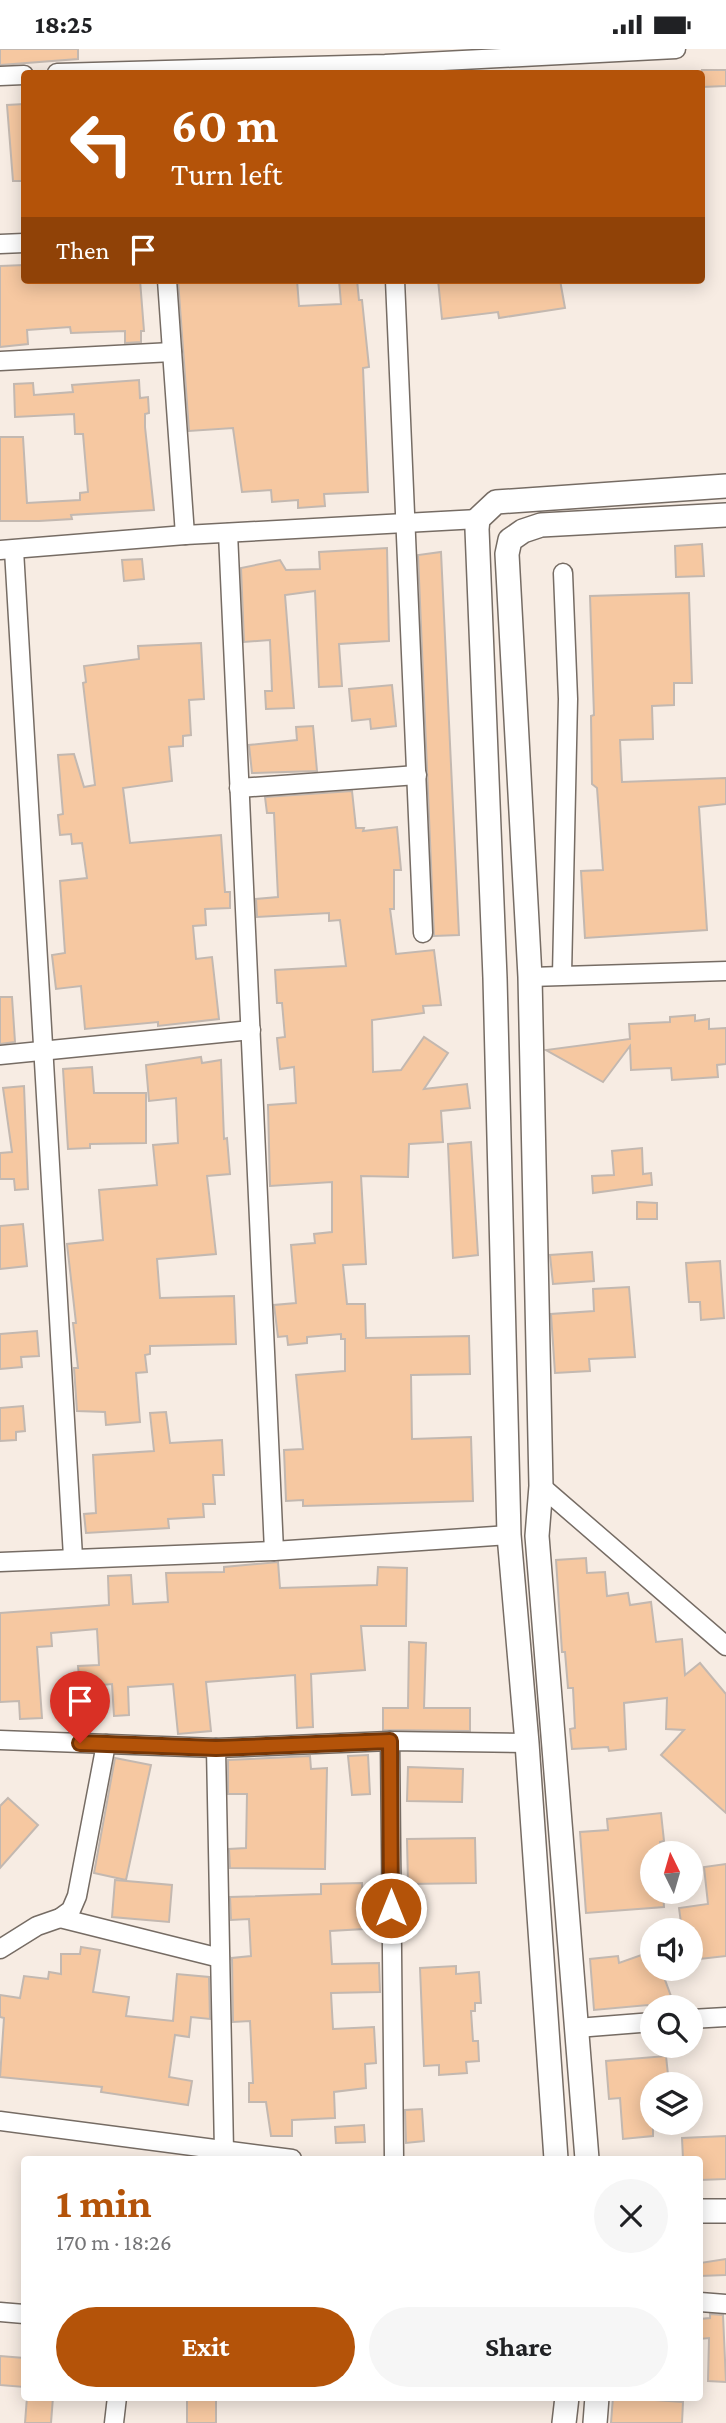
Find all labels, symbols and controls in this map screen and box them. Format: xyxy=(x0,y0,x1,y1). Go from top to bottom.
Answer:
text: 18:25 xyxy=(35,10,93,39)
icon: left xyxy=(56,98,147,189)
text: 60 m xyxy=(171,98,278,153)
text: Turn left xyxy=(171,156,282,192)
icon: arrive xyxy=(124,231,162,269)
text: Then xyxy=(56,236,110,265)
pin xyxy=(50,1671,110,1743)
icon: arrive xyxy=(61,1682,99,1720)
north arrow xyxy=(640,1841,704,1904)
map controls xyxy=(640,1841,703,2135)
position arrow xyxy=(354,1871,428,1945)
button: sound xyxy=(640,1918,703,1981)
button: search xyxy=(640,1995,703,2058)
button: layers xyxy=(640,2072,703,2135)
text: 1 min xyxy=(56,2179,152,2226)
button: close xyxy=(594,2179,668,2253)
text: 170 m · 18:26 xyxy=(56,2229,172,2255)
button: Exit xyxy=(56,2307,355,2387)
button: Share xyxy=(369,2307,668,2387)

